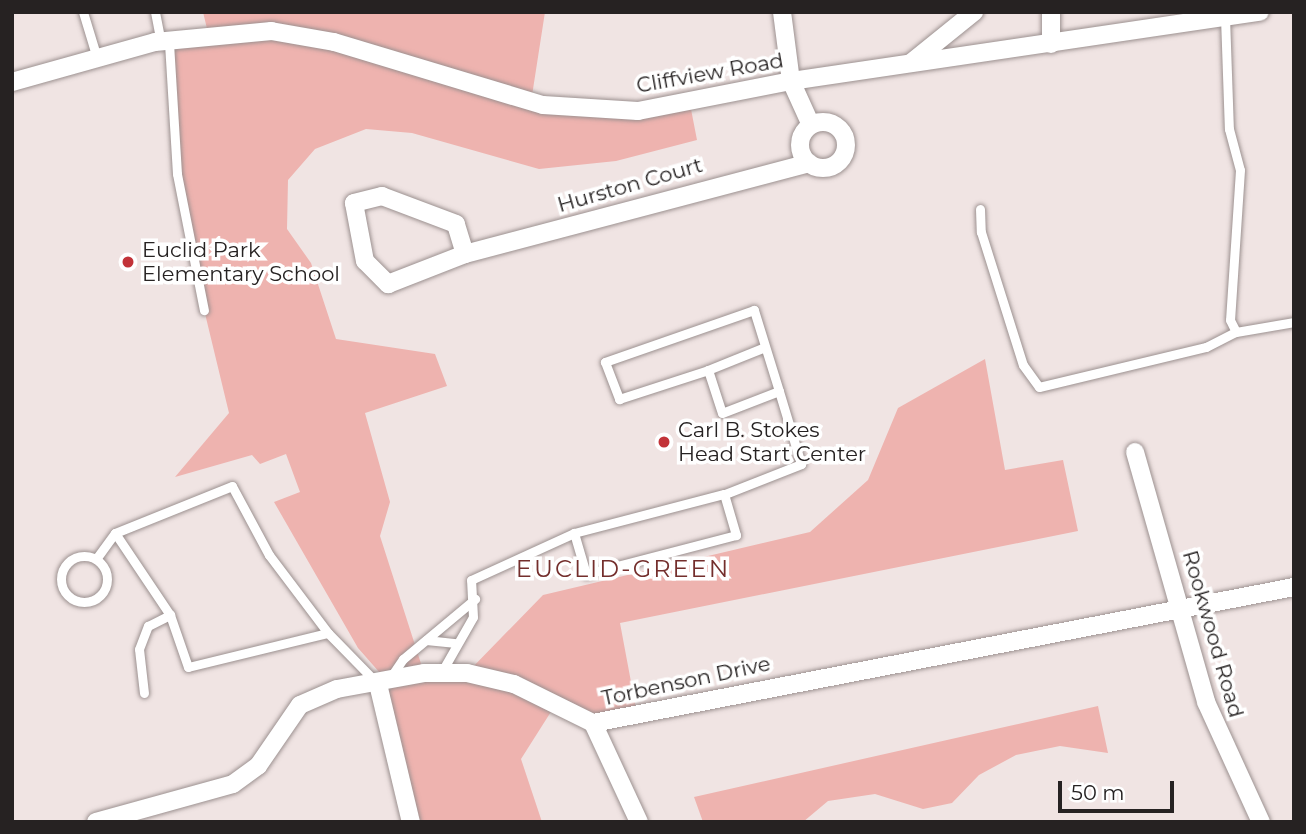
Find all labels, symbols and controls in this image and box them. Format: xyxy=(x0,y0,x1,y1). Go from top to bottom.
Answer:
street label: Cliffview Road xyxy=(634,48,786,98)
street label: Hurston Court xyxy=(555,152,705,218)
place label: Euclid Park Elementary School xyxy=(142,237,340,287)
marker: Euclid Park Elementary School xyxy=(120,254,136,270)
place label: Carl B. Stokes Head Start Center xyxy=(678,417,866,467)
marker: Carl B. Stokes Head Start Center xyxy=(656,434,672,450)
street label: Rookwood Road xyxy=(1177,548,1249,720)
district label: EUCLID-GREEN xyxy=(517,555,729,583)
street label: Torbenson Drive xyxy=(599,651,773,711)
scale bar xyxy=(1061,768,1176,812)
text: 50 m xyxy=(1071,780,1125,805)

